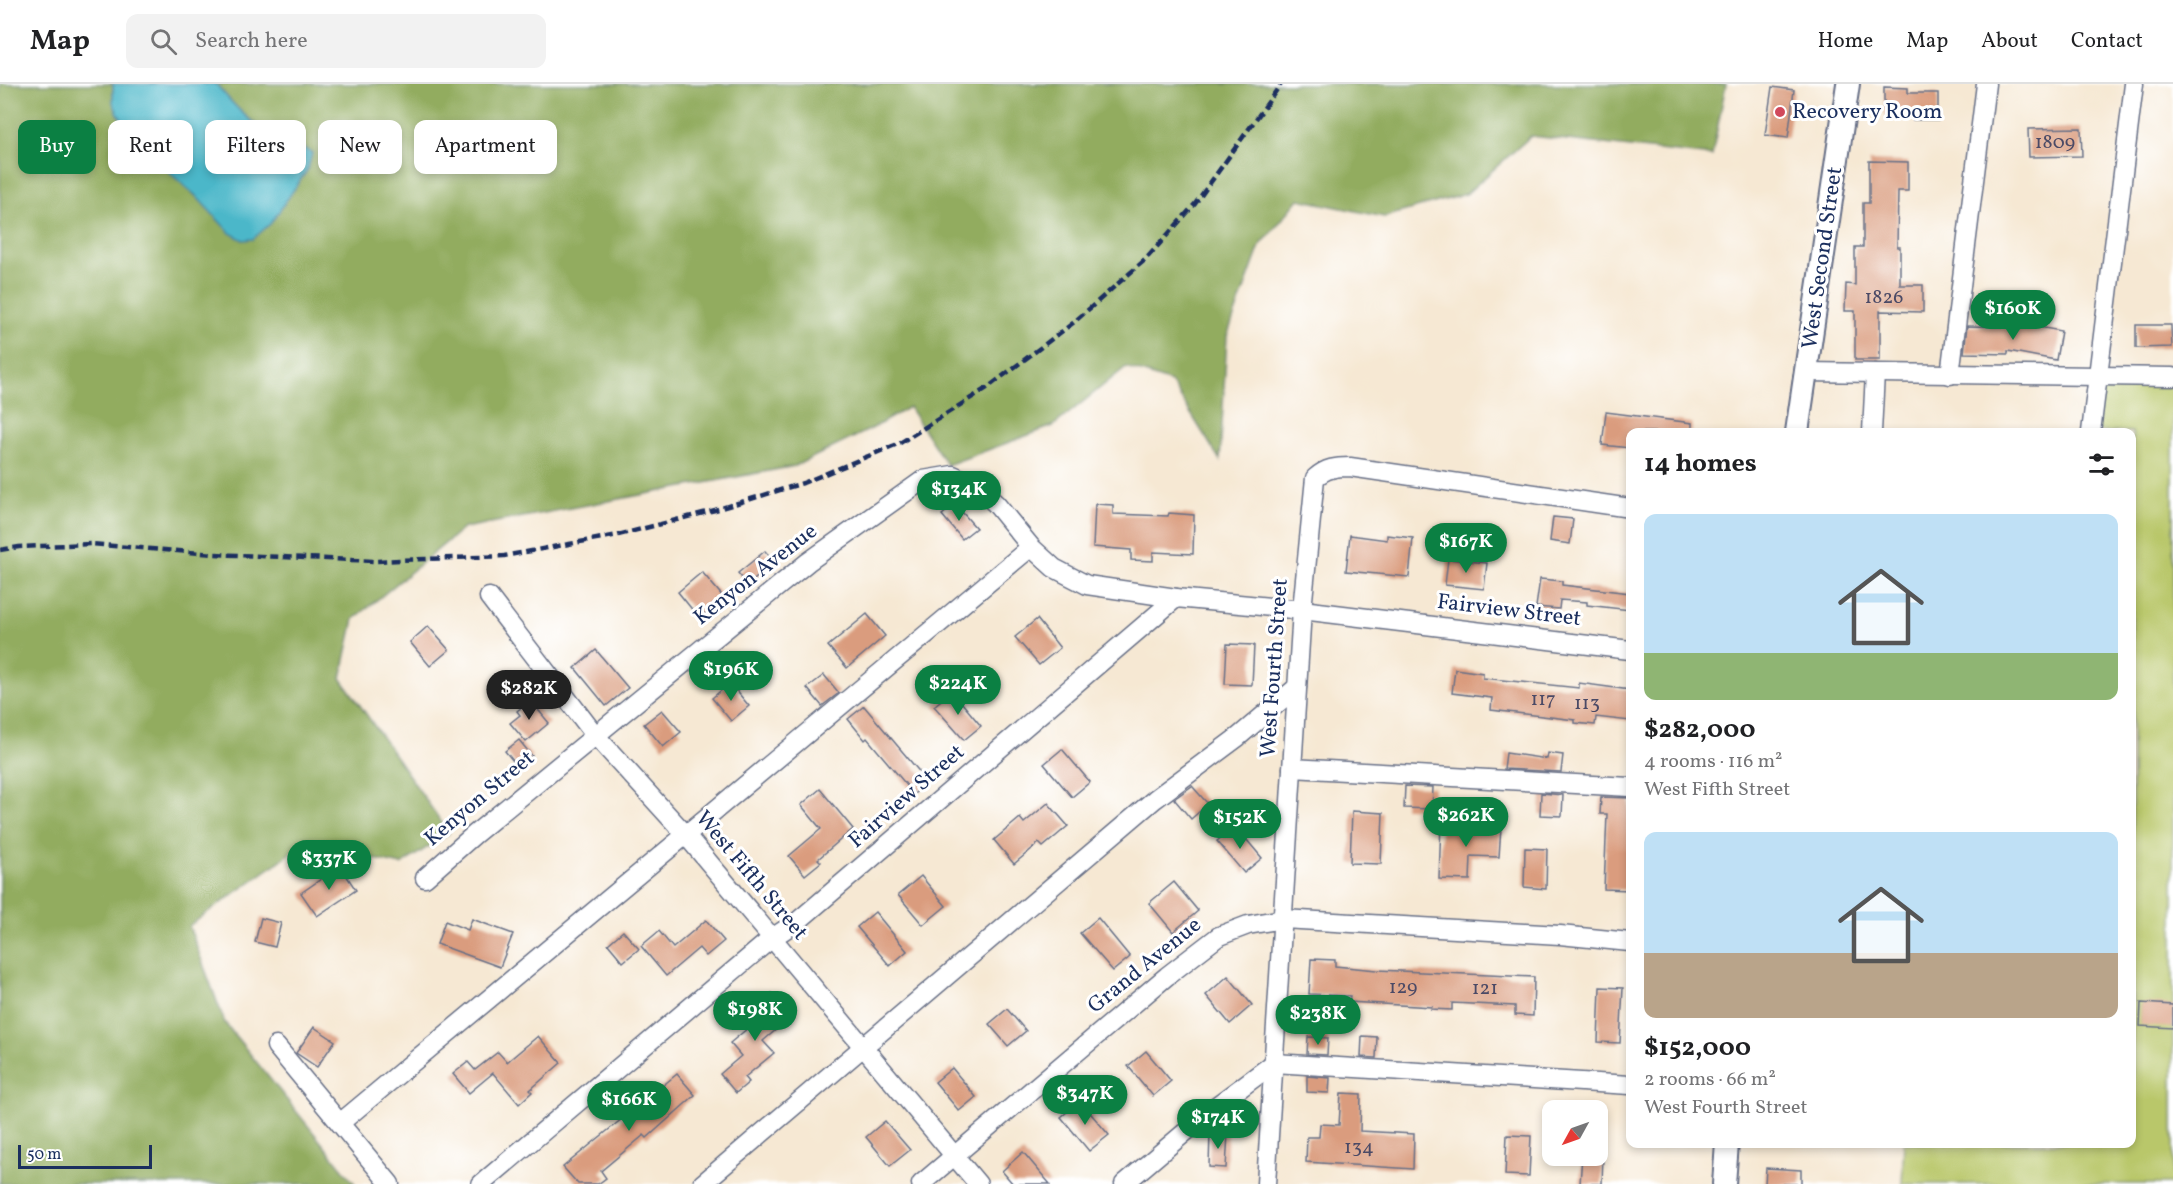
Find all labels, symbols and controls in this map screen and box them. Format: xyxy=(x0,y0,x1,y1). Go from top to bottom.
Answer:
search box xyxy=(126,14,546,68)
text: Map xyxy=(30,22,90,61)
icon: search xyxy=(147,25,180,58)
text: Search here xyxy=(195,26,308,57)
text: Home xyxy=(1818,27,1873,56)
text: Map xyxy=(1906,27,1948,56)
text: About xyxy=(1981,27,2038,56)
text: Contact xyxy=(2071,27,2143,56)
place label: Recovery Room xyxy=(1792,97,1943,128)
marker: Recovery Room xyxy=(1773,105,1787,119)
chip: Buy xyxy=(18,120,96,174)
chip: Rent xyxy=(108,120,193,174)
chip: Filters xyxy=(205,120,306,174)
chip: New xyxy=(318,120,402,174)
chip: Apartment xyxy=(414,120,557,174)
house number: 1809 xyxy=(2035,129,2075,157)
street label: West Second Street xyxy=(1795,164,1851,351)
house number: 1826 xyxy=(1865,284,1903,312)
pin: $160K xyxy=(1971,290,2055,341)
text: $160K xyxy=(1985,295,2041,323)
text: 14 homes xyxy=(1644,446,1757,482)
icon: filters xyxy=(2085,448,2118,481)
pin: $134K xyxy=(917,471,1001,522)
text: $134K xyxy=(931,476,987,504)
street label: Kenyon Avenue xyxy=(688,517,824,633)
pin: $167K xyxy=(1424,523,1508,574)
text: $167K xyxy=(1439,528,1493,556)
icon: home xyxy=(1827,553,1935,661)
street label: West Fourth Street xyxy=(1253,577,1297,759)
street label: Fairview Street xyxy=(1435,587,1583,635)
pin: $196K xyxy=(689,651,773,702)
text: $196K xyxy=(703,656,759,684)
pin: $224K xyxy=(916,665,1000,716)
pin: $282K xyxy=(487,670,571,721)
text: $224K xyxy=(929,670,987,698)
text: $282K xyxy=(500,675,558,703)
house number: 117 xyxy=(1530,686,1556,714)
house number: 113 xyxy=(1574,690,1600,718)
text: $282,000 xyxy=(1644,712,1756,748)
street label: Fairview Street xyxy=(842,738,972,856)
street label: Kenyon Street xyxy=(418,743,542,854)
text: 4 rooms · 116 m² xyxy=(1644,748,1783,776)
text: West Fifth Street xyxy=(1644,776,1790,804)
pin: $262K xyxy=(1424,797,1508,848)
pin: $152K xyxy=(1198,799,1282,850)
text: $262K xyxy=(1437,802,1495,830)
street label: West Fifth Street xyxy=(687,804,815,948)
text: $152K xyxy=(1213,804,1267,832)
pin: $337K xyxy=(287,840,371,891)
text: $337K xyxy=(301,845,357,873)
icon: home xyxy=(1827,871,1935,979)
street label: Grand Avenue xyxy=(1082,910,1208,1022)
house number: 129 xyxy=(1389,974,1417,1002)
house number: 121 xyxy=(1472,975,1498,1003)
pin: $198K xyxy=(713,991,797,1042)
pin: $238K xyxy=(1276,995,1360,1046)
text: $198K xyxy=(727,996,783,1024)
text: $238K xyxy=(1290,1000,1346,1028)
text: $152,000 xyxy=(1644,1030,1751,1066)
text: 2 rooms · 66 m² xyxy=(1644,1066,1776,1094)
pin: $347K xyxy=(1043,1075,1127,1126)
text: $347K xyxy=(1056,1080,1114,1108)
pin: $166K xyxy=(587,1081,671,1132)
text: $166K xyxy=(601,1086,657,1114)
text: West Fourth Street xyxy=(1644,1094,1807,1122)
pin: $174K xyxy=(1176,1099,1260,1150)
north arrow xyxy=(1542,1100,1608,1166)
map controls xyxy=(1542,1100,1608,1166)
text: $174K xyxy=(1191,1104,1245,1132)
house number: 134 xyxy=(1344,1134,1374,1162)
scale bar xyxy=(18,1142,152,1170)
text: 50 m xyxy=(27,1144,61,1166)

